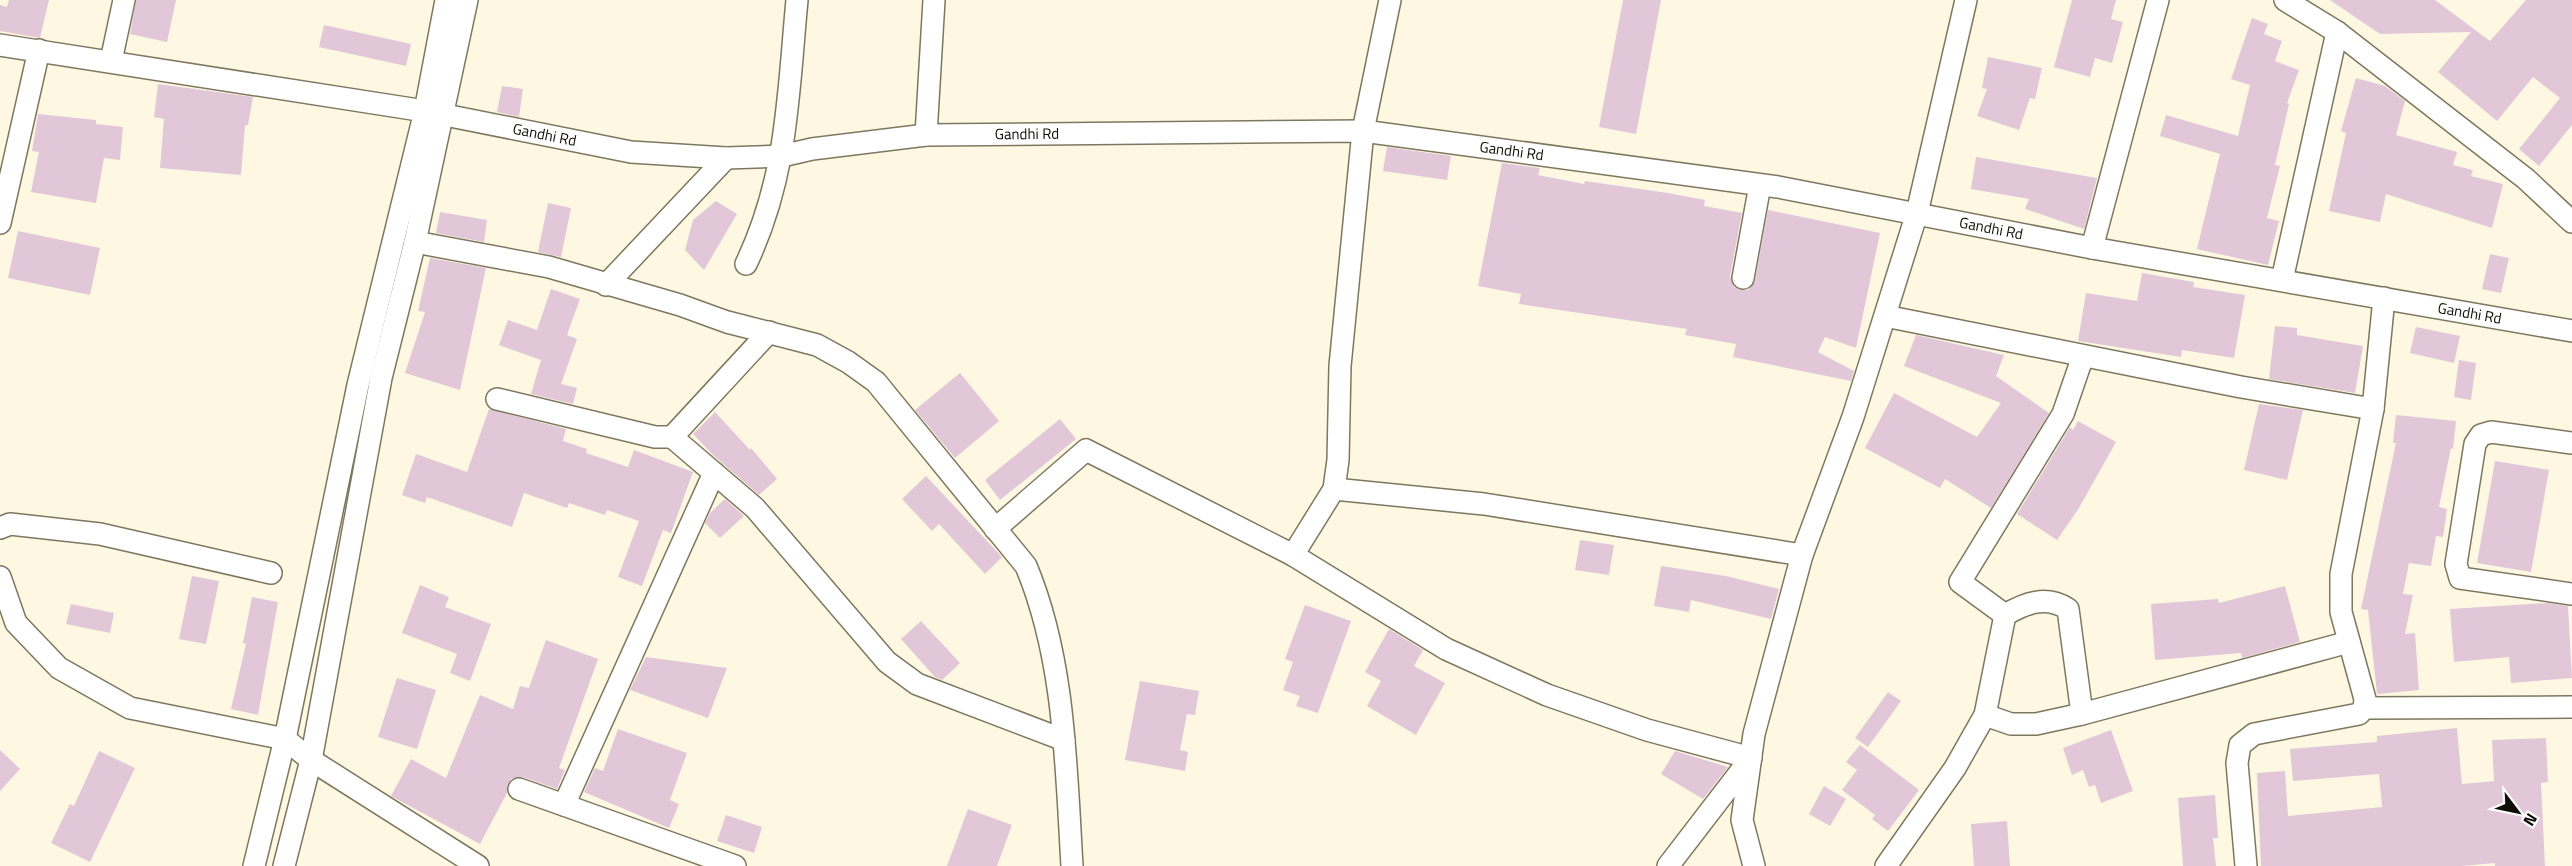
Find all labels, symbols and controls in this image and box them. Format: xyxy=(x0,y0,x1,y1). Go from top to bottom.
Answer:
street label: Gandhi Rd xyxy=(511,117,579,152)
street label: Gandhi Rd xyxy=(995,122,1059,145)
street label: Gandhi Rd xyxy=(1478,135,1545,166)
street label: Gandhi Rd xyxy=(1957,210,2025,245)
street label: Gandhi Rd xyxy=(2436,296,2504,330)
north arrow xyxy=(2488,782,2548,842)
text: N xyxy=(2518,809,2544,831)

